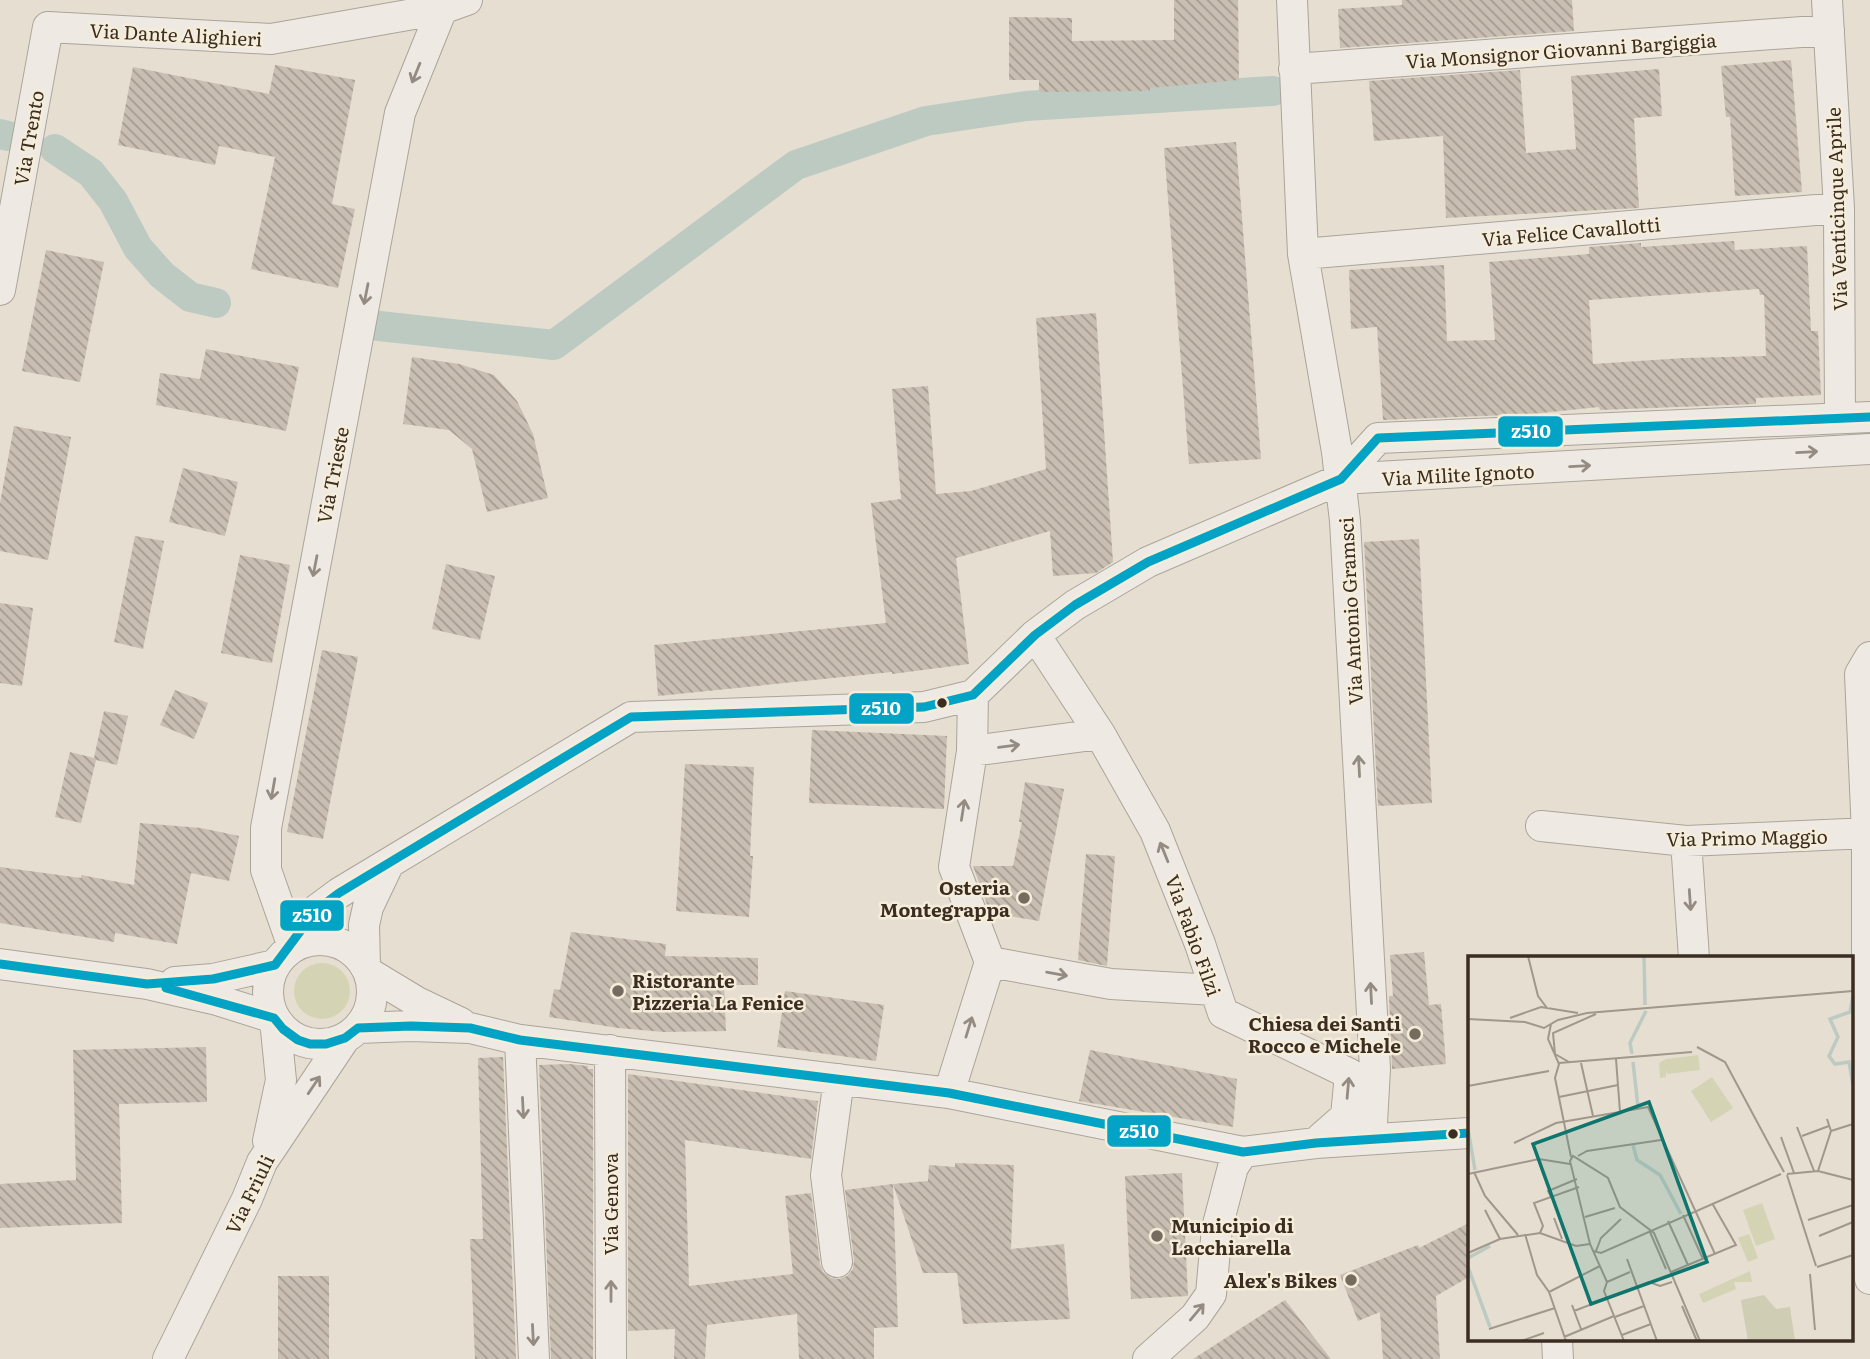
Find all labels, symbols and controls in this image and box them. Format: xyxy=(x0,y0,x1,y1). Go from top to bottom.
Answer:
street label: Via Dante Alighieri xyxy=(89,15,263,53)
street label: Via Monsignor Giovanni Bargiggia xyxy=(1405,25,1718,75)
one-way arrow xyxy=(409,61,422,83)
street label: Via Trento xyxy=(6,88,50,188)
street label: Via Venticinque Aprile xyxy=(1818,107,1854,311)
street label: Via Felice Cavallotti xyxy=(1481,209,1661,253)
one-way arrow xyxy=(359,282,372,305)
line badge: z510 xyxy=(1497,415,1564,448)
text: z510 xyxy=(1511,416,1551,444)
street label: Via Trieste xyxy=(309,424,355,526)
one-way arrow xyxy=(1796,446,1819,459)
street label: Via Milite Ignoto xyxy=(1381,456,1535,492)
one-way arrow xyxy=(1569,459,1591,472)
street label: Via Antonio Gramsci xyxy=(1331,516,1369,706)
one-way arrow xyxy=(307,554,321,577)
line badge: z510 xyxy=(848,692,915,725)
text: z510 xyxy=(861,693,901,721)
unlabelled marker xyxy=(935,696,949,710)
one-way arrow xyxy=(997,739,1020,752)
one-way arrow xyxy=(1352,755,1365,778)
one-way arrow xyxy=(266,777,279,800)
one-way arrow xyxy=(957,799,970,822)
street label: Via Primo Maggio xyxy=(1666,822,1828,852)
one-way arrow xyxy=(1156,842,1169,864)
street label: Via Fabio Filzi xyxy=(1159,870,1229,1000)
place label: Osteria Montegrappa xyxy=(880,873,1010,923)
one-way arrow xyxy=(1684,888,1697,911)
marker: Osteria Montegrappa xyxy=(1016,890,1032,906)
line badge: z510 xyxy=(279,899,345,932)
text: z510 xyxy=(292,900,332,928)
inset map xyxy=(1468,956,1853,1342)
place label: Ristorante Pizzeria La Fenice xyxy=(632,966,804,1016)
one-way arrow xyxy=(1045,968,1068,981)
one-way arrow xyxy=(1364,982,1377,1005)
marker: Ristorante Pizzeria La Fenice xyxy=(610,983,626,999)
place label: Chiesa dei Santi Rocco e Michele xyxy=(1248,1009,1401,1059)
one-way arrow xyxy=(964,1017,977,1039)
marker: Chiesa dei Santi Rocco e Michele xyxy=(1407,1026,1423,1042)
one-way arrow xyxy=(307,1076,321,1095)
one-way arrow xyxy=(1342,1078,1355,1100)
one-way arrow xyxy=(517,1096,530,1118)
line badge: z510 xyxy=(1106,1114,1172,1148)
text: z510 xyxy=(1119,1116,1159,1144)
unlabelled marker xyxy=(1446,1127,1460,1141)
street label: Via Friuli xyxy=(218,1149,280,1239)
street label: Via Genova xyxy=(596,1152,624,1255)
place label: Municipio di Lacchiarella xyxy=(1171,1211,1294,1261)
marker: Municipio di Lacchiarella xyxy=(1149,1228,1165,1244)
place label: Alex's Bikes xyxy=(1224,1266,1337,1294)
marker: Alex's Bikes xyxy=(1343,1272,1359,1288)
one-way arrow xyxy=(604,1280,618,1303)
one-way arrow xyxy=(1190,1304,1205,1322)
one-way arrow xyxy=(527,1323,540,1346)

